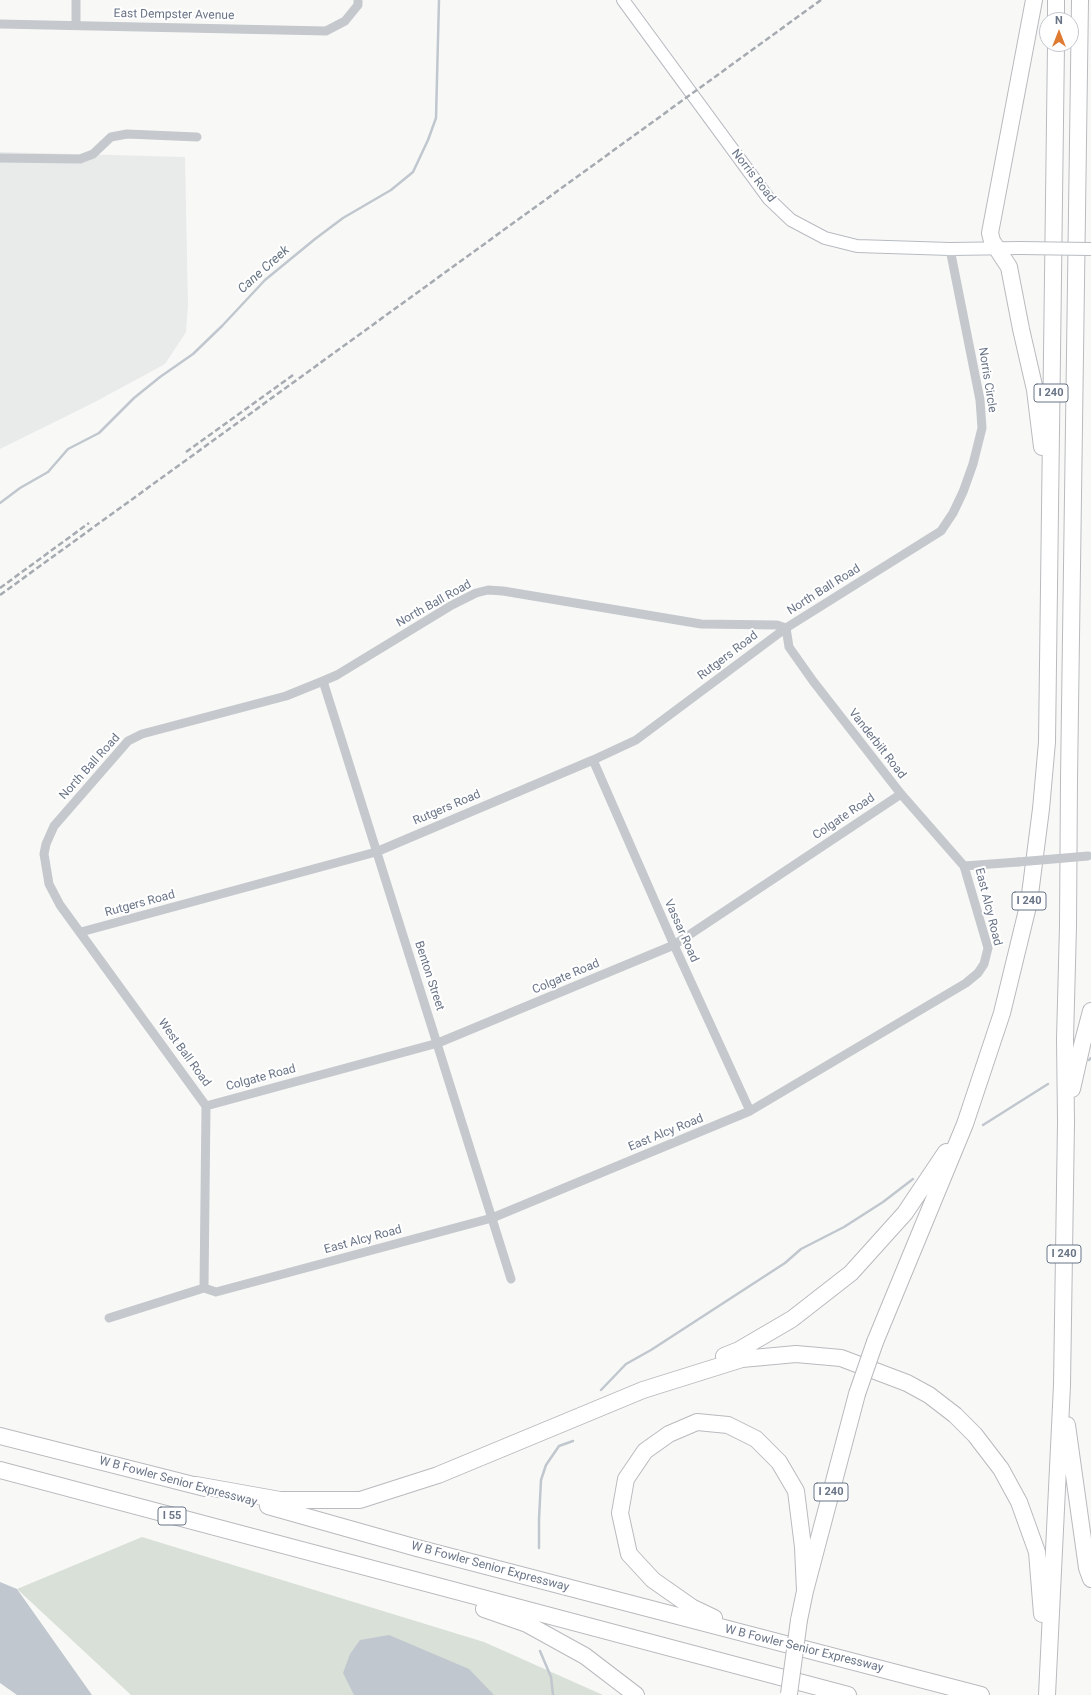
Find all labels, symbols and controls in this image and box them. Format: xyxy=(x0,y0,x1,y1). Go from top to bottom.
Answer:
street label: East Dempster Avenue xyxy=(114,7,234,23)
north arrow xyxy=(1039,12,1079,52)
text: N xyxy=(1055,14,1063,27)
street label: Norris Road xyxy=(728,147,778,205)
water label: Cane Creek xyxy=(235,243,293,297)
street label: Norris Circle xyxy=(975,346,999,414)
road number: I 240 xyxy=(1034,384,1068,402)
street label: North Ball Road xyxy=(785,562,863,618)
street label: North Ball Road xyxy=(394,577,474,631)
street label: Rutgers Road xyxy=(695,629,761,683)
street label: Vanderbilt Road xyxy=(845,706,909,782)
street label: North Ball Road xyxy=(57,731,123,803)
street label: Rutgers Road xyxy=(411,787,483,829)
street label: Colgate Road xyxy=(810,791,878,843)
street label: East Alcy Road xyxy=(971,867,1005,947)
street label: Rutgers Road xyxy=(103,888,177,920)
road number: I 240 xyxy=(1012,892,1046,910)
street label: Vassar Road xyxy=(661,897,701,965)
street label: Benton Street xyxy=(411,939,447,1013)
street label: Colgate Road xyxy=(530,956,602,998)
street label: West Ball Road xyxy=(155,1016,213,1090)
street label: Colgate Road xyxy=(225,1062,297,1094)
street label: East Alcy Road xyxy=(626,1111,706,1155)
street label: East Alcy Road xyxy=(323,1223,403,1257)
road number: I 240 xyxy=(1047,1245,1081,1263)
street label: W B Fowler Senior Expressway xyxy=(97,1454,259,1510)
road number: I 240 xyxy=(814,1483,848,1501)
road number: I 55 xyxy=(158,1507,186,1525)
street label: W B Fowler Senior Expressway xyxy=(409,1539,571,1595)
street label: W B Fowler Senior Expressway xyxy=(723,1622,885,1676)

